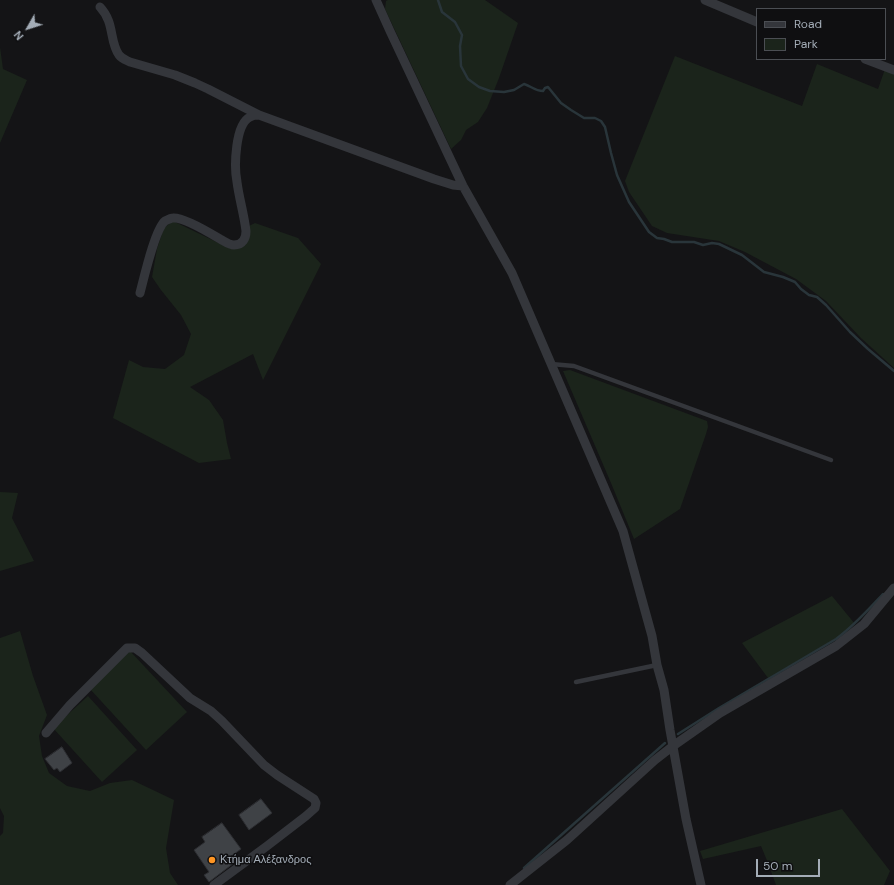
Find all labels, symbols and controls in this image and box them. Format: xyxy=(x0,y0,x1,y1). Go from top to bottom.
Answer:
north arrow xyxy=(8,8,48,48)
legend xyxy=(756,8,886,60)
text: Road xyxy=(794,16,822,32)
text: N xyxy=(11,28,27,43)
text: Park xyxy=(794,36,818,52)
scale bar xyxy=(758,851,822,877)
place label: Κτήμα Αλέξανδρος xyxy=(220,853,311,867)
marker: Κτήμα Αλέξανδρος xyxy=(207,855,217,865)
text: 50 m xyxy=(763,858,792,874)

